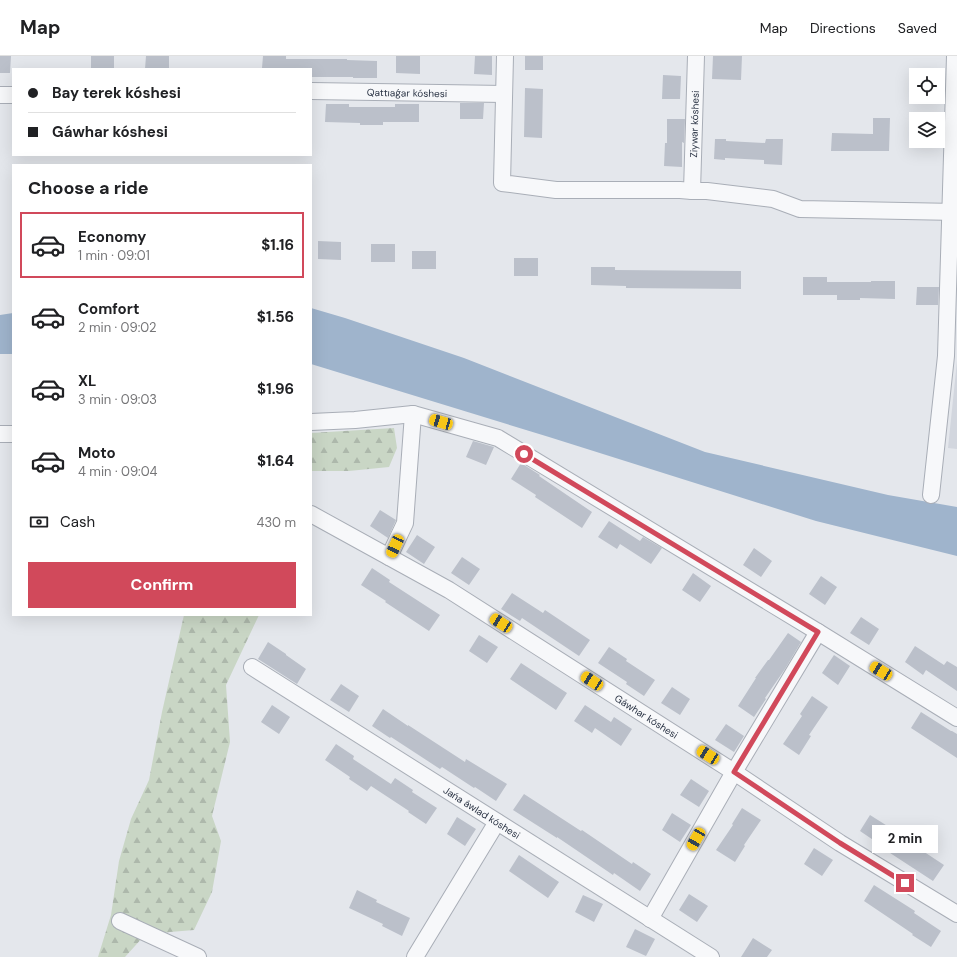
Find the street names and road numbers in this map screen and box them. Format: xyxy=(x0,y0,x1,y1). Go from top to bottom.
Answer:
street label: Qattıaǵar kóshesi xyxy=(367,85,447,100)
street label: Ziywar kóshesi xyxy=(686,90,701,158)
street label: Gáwhar kóshesi xyxy=(612,691,681,741)
street label: Jańa áwlad kóshesi xyxy=(441,783,523,841)

